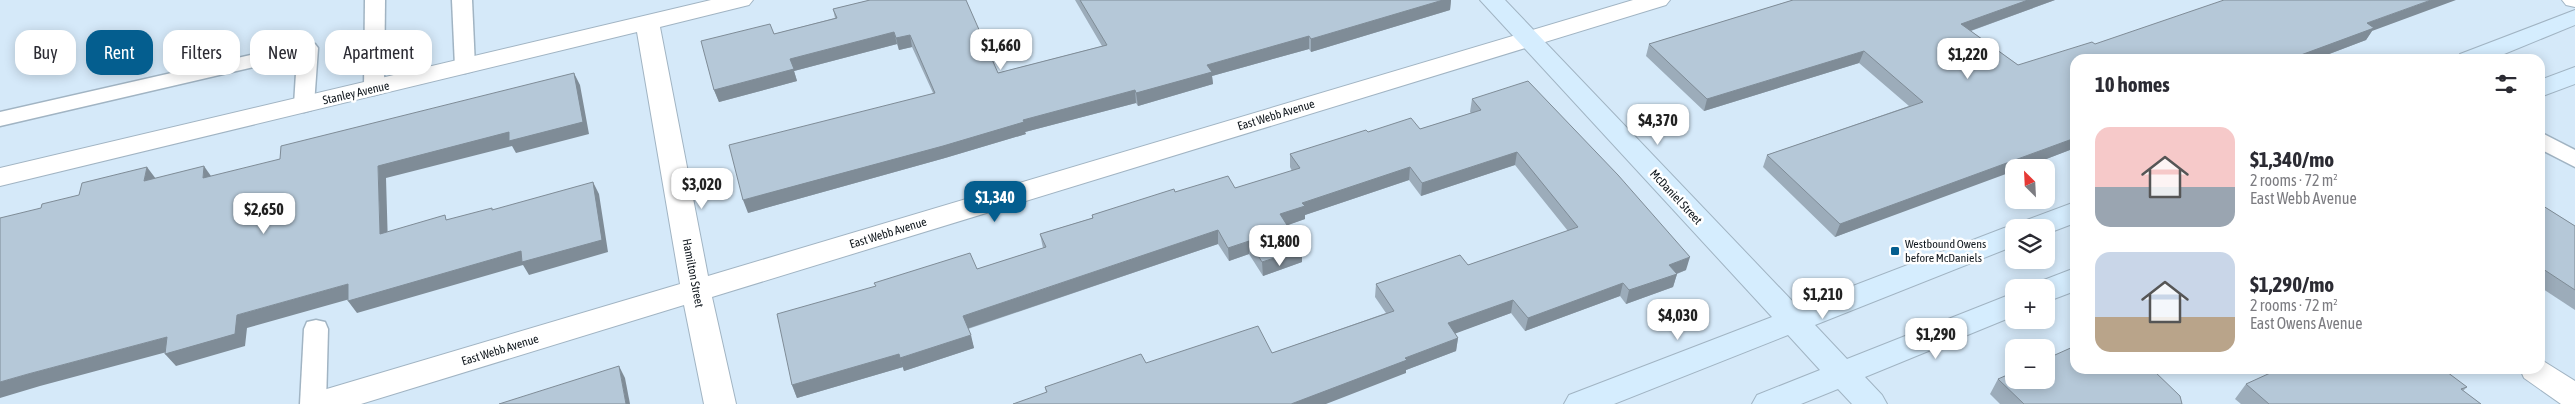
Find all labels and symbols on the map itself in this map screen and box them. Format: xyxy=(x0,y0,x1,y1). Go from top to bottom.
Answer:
pin: $1,660 xyxy=(960,28,1042,71)
pin: $1,220 xyxy=(1927,38,2009,80)
street label: Stanley Avenue xyxy=(321,79,391,107)
street label: East Webb Avenue xyxy=(1236,97,1316,133)
pin: $4,370 xyxy=(1617,104,1699,146)
north arrow xyxy=(2005,159,2055,209)
street label: McDaniel Street xyxy=(1647,167,1705,228)
pin: $3,020 xyxy=(661,168,743,210)
pin: $1,340 xyxy=(954,180,1036,223)
pin: $2,650 xyxy=(223,192,305,235)
street label: East Webb Avenue xyxy=(848,215,928,251)
pin: $1,800 xyxy=(1239,224,1321,267)
street label: Hamilton Street xyxy=(679,237,707,309)
place label: Westbound Owens before McDaniels xyxy=(1905,237,1986,265)
marker: Westbound Owens before McDaniels xyxy=(1889,245,1901,257)
pin: $1,210 xyxy=(1782,278,1864,320)
pin: $4,030 xyxy=(1637,298,1719,341)
pin: $1,290 xyxy=(1895,318,1977,360)
street label: East Webb Avenue xyxy=(460,332,540,368)

